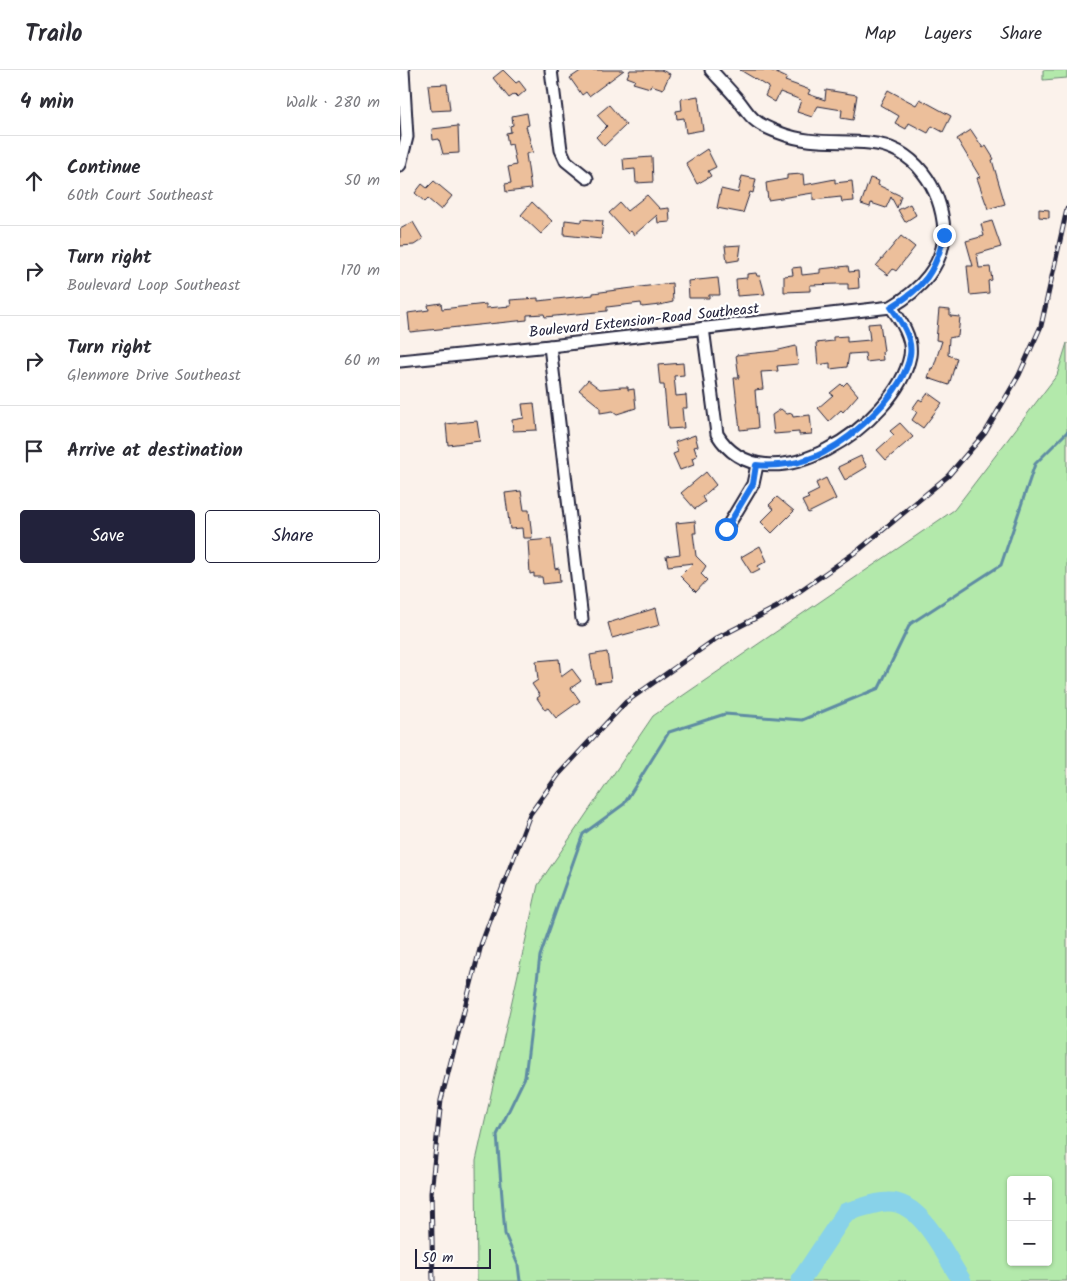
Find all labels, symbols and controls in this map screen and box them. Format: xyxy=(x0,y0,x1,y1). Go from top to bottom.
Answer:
text: Trailo xyxy=(25,15,83,54)
text: Map xyxy=(865,20,896,49)
text: Layers xyxy=(924,20,972,49)
text: Share xyxy=(1000,20,1042,49)
text: 4 min xyxy=(20,86,74,119)
text: Walk · 280 m xyxy=(286,90,380,115)
text: Continue xyxy=(67,153,140,183)
icon: ahead xyxy=(20,167,48,195)
text: 50 m xyxy=(344,168,380,193)
text: 60th Court Southeast xyxy=(67,183,213,208)
route end xyxy=(933,224,956,247)
text: Turn right xyxy=(67,243,152,273)
icon: right xyxy=(20,257,48,285)
text: 170 m xyxy=(340,258,380,283)
text: Boulevard Loop Southeast xyxy=(67,273,240,298)
street label: Boulevard Extension-Road Southeast xyxy=(528,297,760,345)
text: Turn right xyxy=(67,333,152,363)
icon: right xyxy=(20,347,48,375)
text: 60 m xyxy=(344,348,380,373)
text: Glenmore Drive Southeast xyxy=(67,363,241,388)
text: Arrive at destination xyxy=(67,436,243,466)
icon: arrive xyxy=(20,437,48,465)
button: Save xyxy=(20,510,195,563)
button: Share xyxy=(205,510,380,563)
route start xyxy=(715,518,738,541)
map controls xyxy=(1007,1176,1052,1266)
button: + xyxy=(1007,1176,1052,1221)
button: − xyxy=(1007,1221,1052,1266)
scale bar xyxy=(415,1246,491,1269)
text: 50 m xyxy=(422,1247,453,1269)

